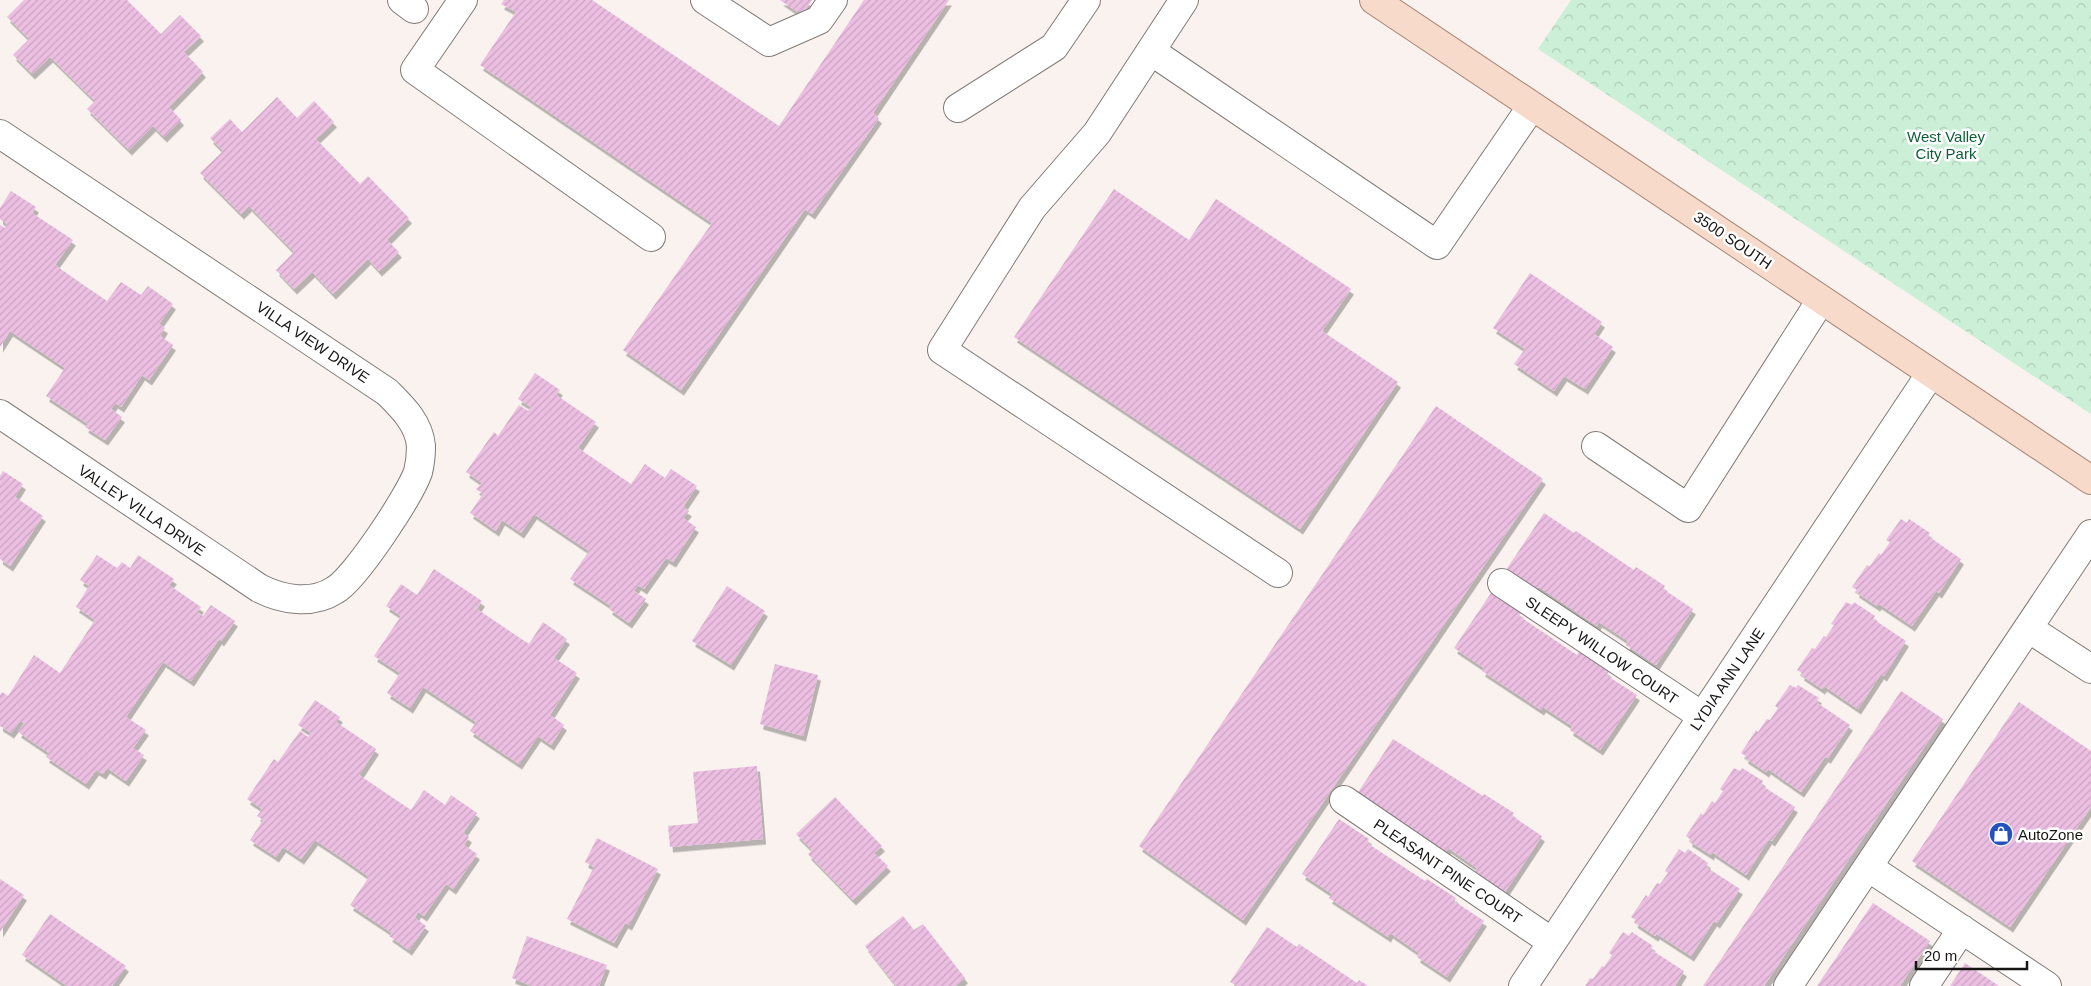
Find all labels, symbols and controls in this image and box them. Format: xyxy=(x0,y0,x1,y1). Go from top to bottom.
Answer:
park label: West Valley City Park xyxy=(1907,128,1985,162)
street label: 3500 SOUTH xyxy=(1691,208,1775,272)
street label: VILLA VIEW DRIVE xyxy=(253,298,373,386)
street label: VALLEY VILLA DRIVE xyxy=(75,461,209,559)
street label: SLEEPY WILLOW COURT xyxy=(1522,593,1682,707)
street label: LYDIA ANN LANE xyxy=(1686,625,1768,733)
street label: PLEASANT PINE COURT xyxy=(1371,815,1525,927)
shop icon: AutoZone xyxy=(1988,821,2014,847)
place label: AutoZone xyxy=(2018,826,2083,843)
scale bar xyxy=(1916,938,2027,970)
text: 20 m xyxy=(1924,947,1957,964)

